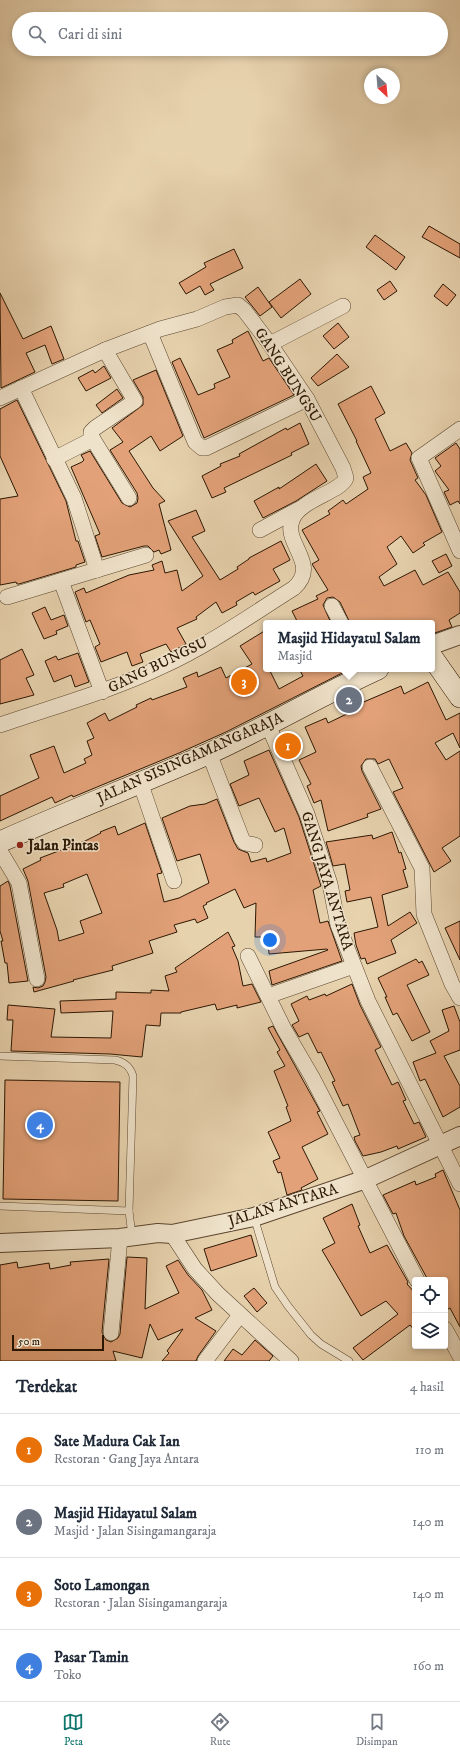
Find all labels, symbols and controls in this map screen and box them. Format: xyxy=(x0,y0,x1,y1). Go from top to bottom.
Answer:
search box xyxy=(12,12,448,56)
icon: search xyxy=(26,23,48,45)
text: Cari di sini xyxy=(58,25,122,44)
north arrow xyxy=(364,68,400,104)
street label: GANG BUNGSU xyxy=(250,324,326,426)
popup xyxy=(263,620,435,672)
text: Masjid Hidayatul Salam xyxy=(277,629,421,648)
street label: GANG BUNGSU xyxy=(105,632,211,697)
text: Masjid xyxy=(277,648,312,664)
pin: 3 xyxy=(231,667,257,697)
pin: 2 xyxy=(336,685,362,715)
street label: JALAN SISINGAMANGARAJA xyxy=(92,708,286,809)
pin: 1 xyxy=(275,731,301,761)
street label: GANG JAYA ANTARA xyxy=(297,809,357,953)
place label: Jalan Pintas xyxy=(26,836,99,855)
marker: Jalan Pintas xyxy=(15,840,25,850)
your location xyxy=(260,930,280,950)
pin: 4 xyxy=(27,1110,53,1140)
street label: JALAN ANTARA xyxy=(224,1179,340,1231)
map controls xyxy=(412,1277,448,1349)
button: locate xyxy=(412,1277,448,1313)
button: layers xyxy=(412,1313,448,1349)
scale bar xyxy=(12,1333,104,1352)
text: 50 m xyxy=(18,1335,40,1349)
text: Terdekat xyxy=(16,1376,77,1398)
text: 4 hasil xyxy=(410,1379,444,1395)
text: Sate Madura Cak Ian xyxy=(54,1432,180,1451)
text: 1 xyxy=(27,1442,31,1458)
text: 110 m xyxy=(415,1442,444,1458)
text: Restoran · Gang Jaya Antara xyxy=(54,1451,199,1467)
text: Masjid Hidayatul Salam xyxy=(54,1504,197,1523)
text: 2 xyxy=(26,1514,32,1530)
text: 140 m xyxy=(412,1514,444,1530)
text: Masjid · Jalan Sisingamangaraja xyxy=(54,1523,216,1539)
text: Soto Lamongan xyxy=(54,1576,150,1595)
text: 3 xyxy=(27,1586,31,1602)
text: 140 m xyxy=(412,1586,444,1602)
text: Restoran · Jalan Sisingamangaraja xyxy=(54,1595,228,1611)
text: Pasar Tamin xyxy=(54,1648,129,1667)
text: 4 xyxy=(25,1658,33,1674)
text: 160 m xyxy=(413,1658,444,1674)
text: Toko xyxy=(54,1667,81,1683)
tab: Peta xyxy=(62,1711,84,1749)
tab: Rute xyxy=(209,1711,231,1749)
tab: Disimpan xyxy=(356,1711,398,1749)

